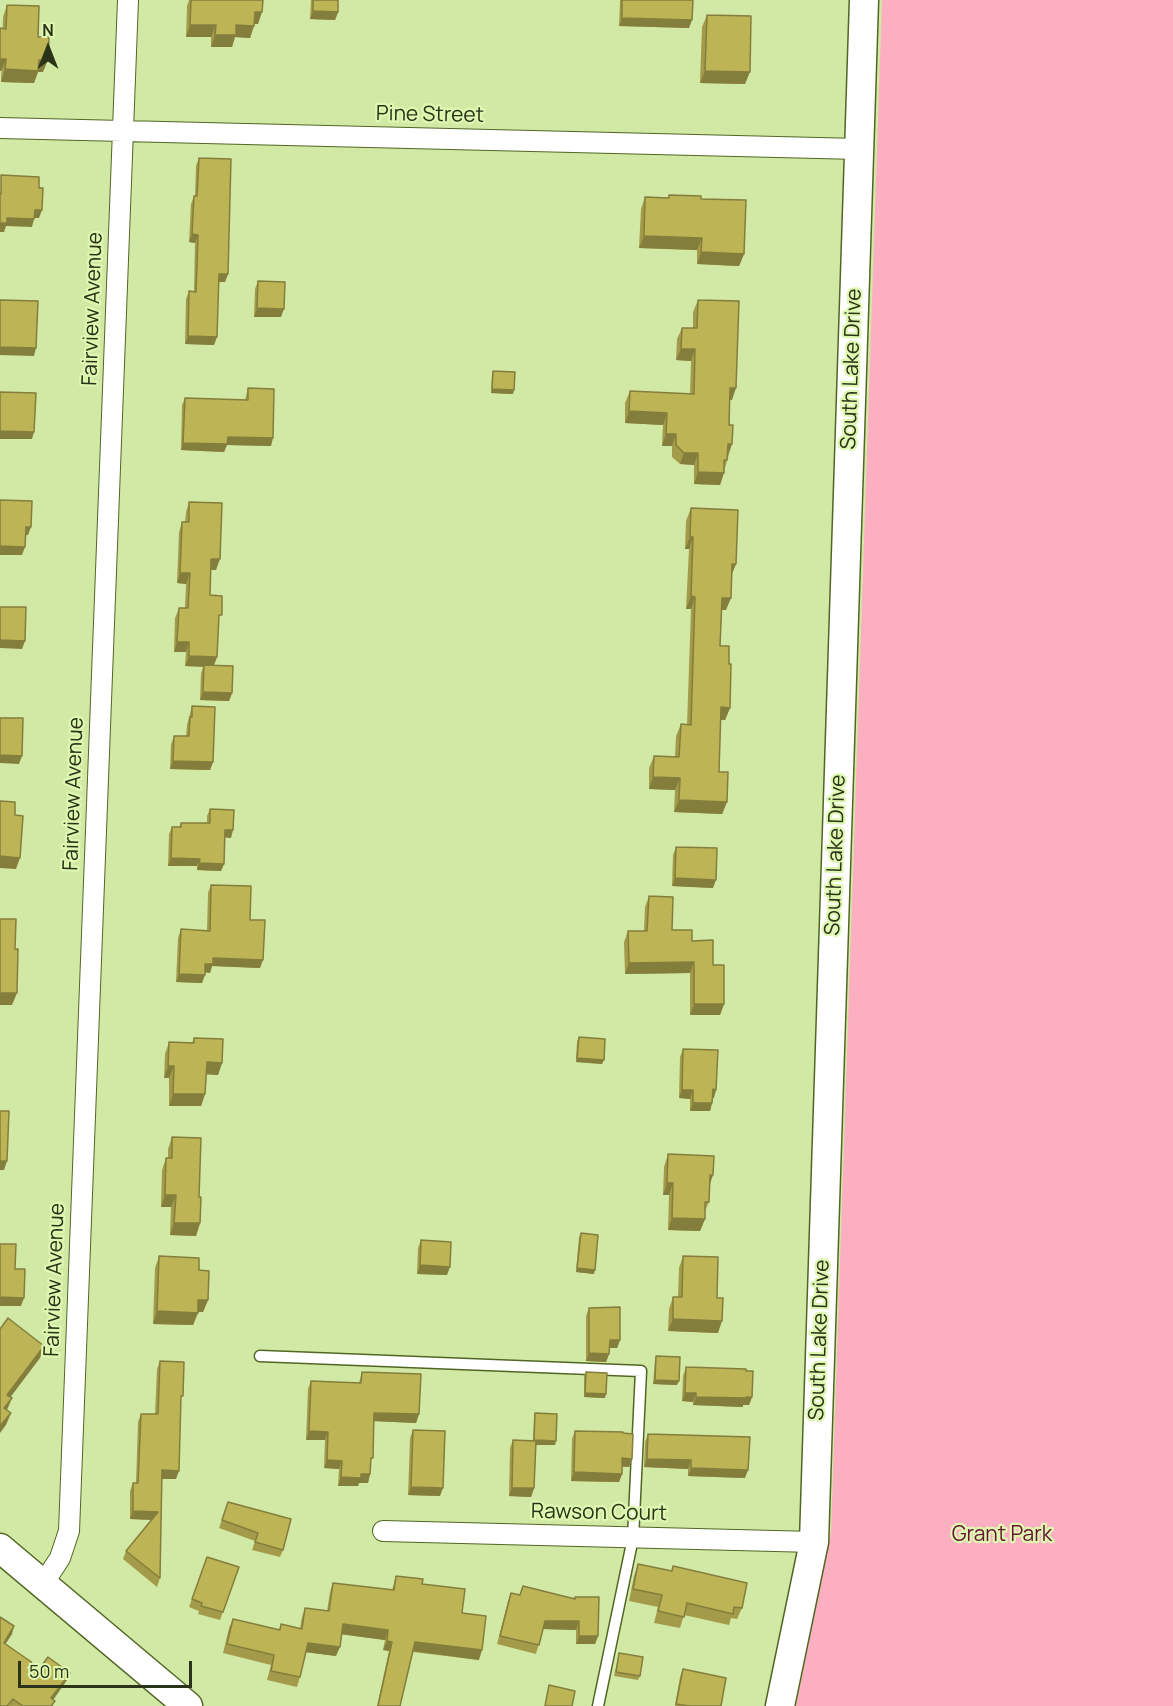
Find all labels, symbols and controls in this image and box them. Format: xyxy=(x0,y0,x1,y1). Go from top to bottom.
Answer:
north arrow xyxy=(18,18,78,78)
text: N xyxy=(42,19,54,41)
street label: Pine Street xyxy=(376,101,484,129)
street label: Fairview Avenue xyxy=(78,232,108,386)
street label: South Lake Drive xyxy=(837,288,867,450)
street label: Fairview Avenue xyxy=(59,717,89,871)
street label: South Lake Drive xyxy=(821,774,851,936)
street label: Fairview Avenue xyxy=(40,1203,70,1357)
street label: South Lake Drive xyxy=(805,1259,835,1421)
street label: Rawson Court xyxy=(531,1499,667,1527)
park label: Grant Park xyxy=(952,1522,1052,1548)
scale bar xyxy=(21,1649,195,1687)
text: 50 m xyxy=(29,1659,69,1683)

